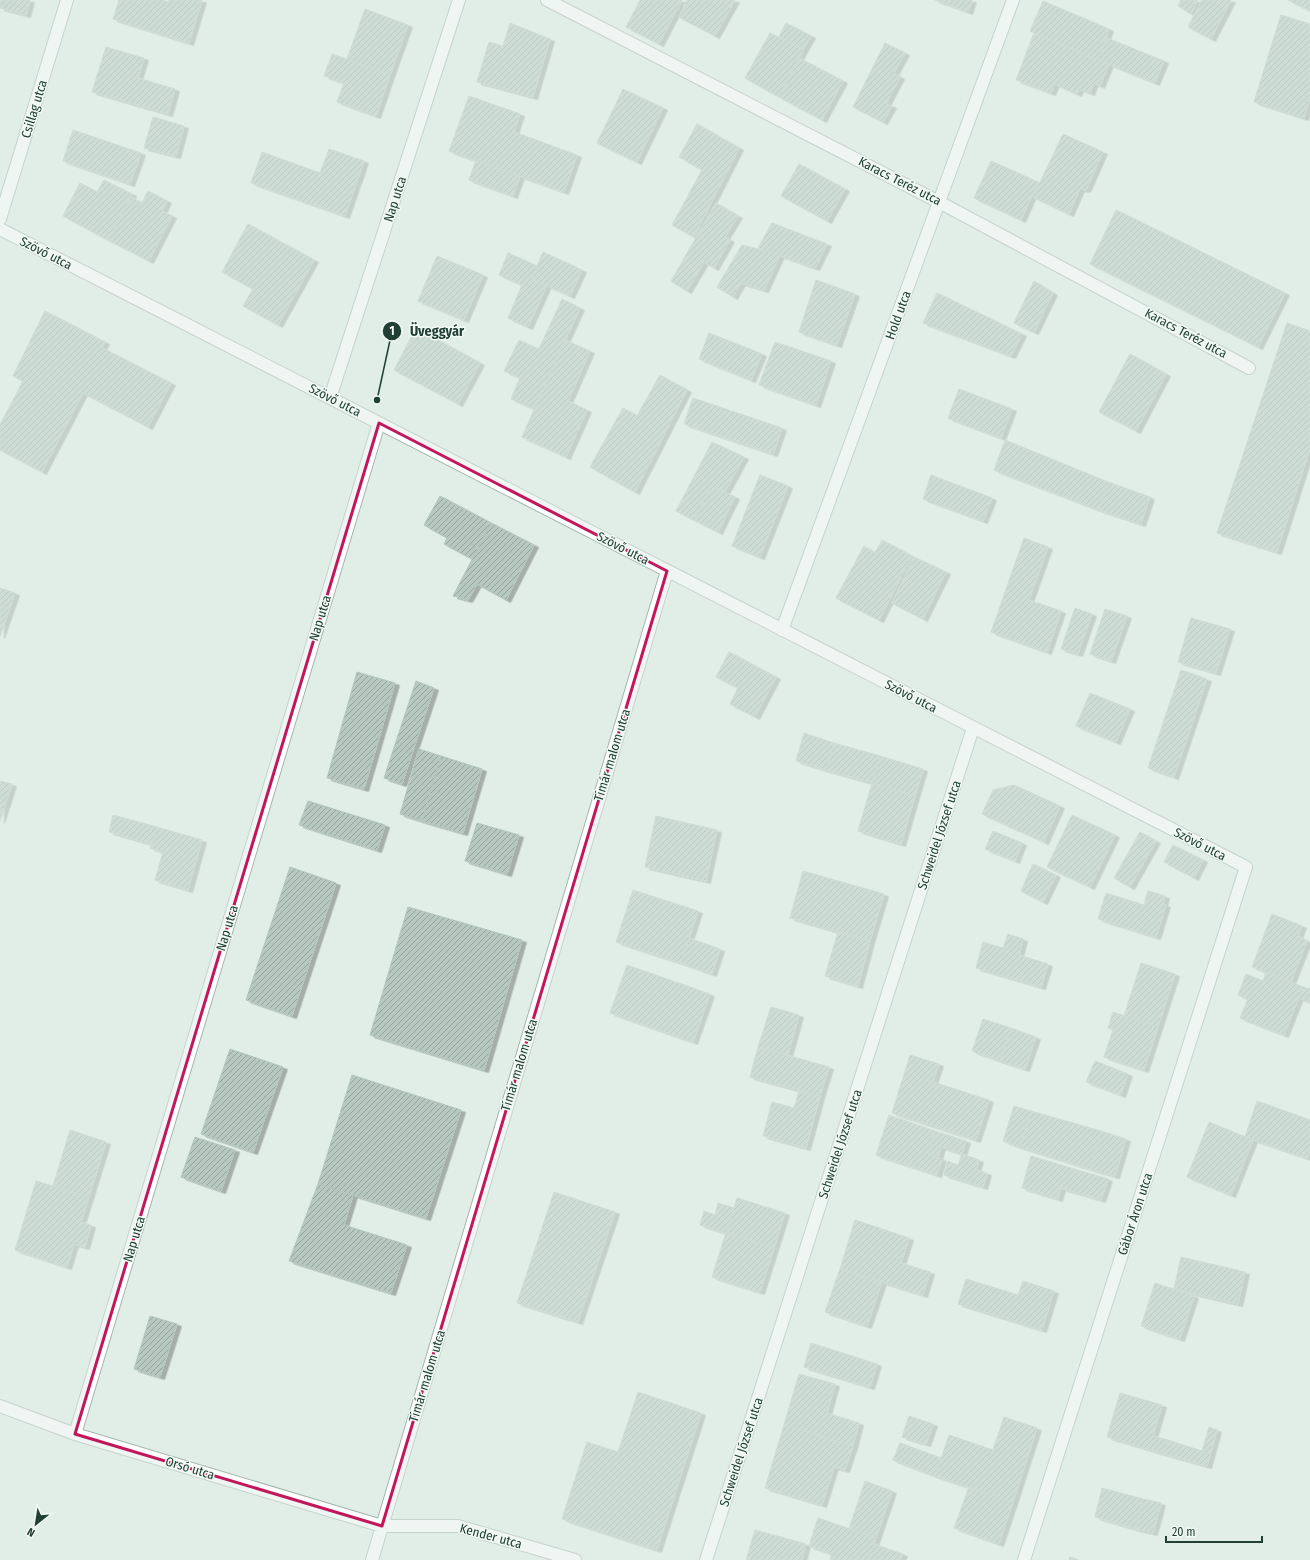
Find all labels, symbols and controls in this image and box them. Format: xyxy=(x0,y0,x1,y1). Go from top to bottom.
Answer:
street label: Csillag utca xyxy=(18,78,50,140)
street label: Karacs Teréz utca xyxy=(856,154,944,208)
street label: Nap utca xyxy=(381,174,409,224)
street label: Szövő utca xyxy=(17,234,75,272)
street label: Hold utca xyxy=(882,289,914,341)
street label: Karacs Teréz utca xyxy=(1142,305,1230,361)
callout: Üveggyár xyxy=(382,318,472,344)
text: Üveggyár xyxy=(410,322,465,340)
text: 1 xyxy=(389,324,395,338)
street label: Szövő utca xyxy=(306,381,364,419)
street label: Szövő utca xyxy=(594,529,652,567)
street label: Nap utca xyxy=(306,593,334,643)
street label: Szövő utca xyxy=(882,677,940,715)
street label: Tímár malom utca xyxy=(591,707,633,803)
street label: Schweidel József utca xyxy=(914,778,964,892)
street label: Szövő utca xyxy=(1171,825,1229,863)
street label: Nap utca xyxy=(213,903,241,953)
street label: Tímár malom utca xyxy=(498,1017,540,1113)
street label: Schweidel József utca xyxy=(815,1087,865,1201)
street label: Gábor Áron utca xyxy=(1115,1171,1155,1257)
street label: Nap utca xyxy=(120,1214,148,1264)
street label: Tímár malom utca xyxy=(406,1328,448,1424)
street label: Schweidel József utca xyxy=(716,1395,766,1509)
street label: Orsó utca xyxy=(164,1453,216,1483)
north arrow xyxy=(16,1504,56,1544)
scale bar xyxy=(1166,1518,1262,1544)
street label: Kender utca xyxy=(458,1521,524,1551)
text: N xyxy=(25,1525,37,1540)
text: 20 m xyxy=(1172,1525,1196,1539)

